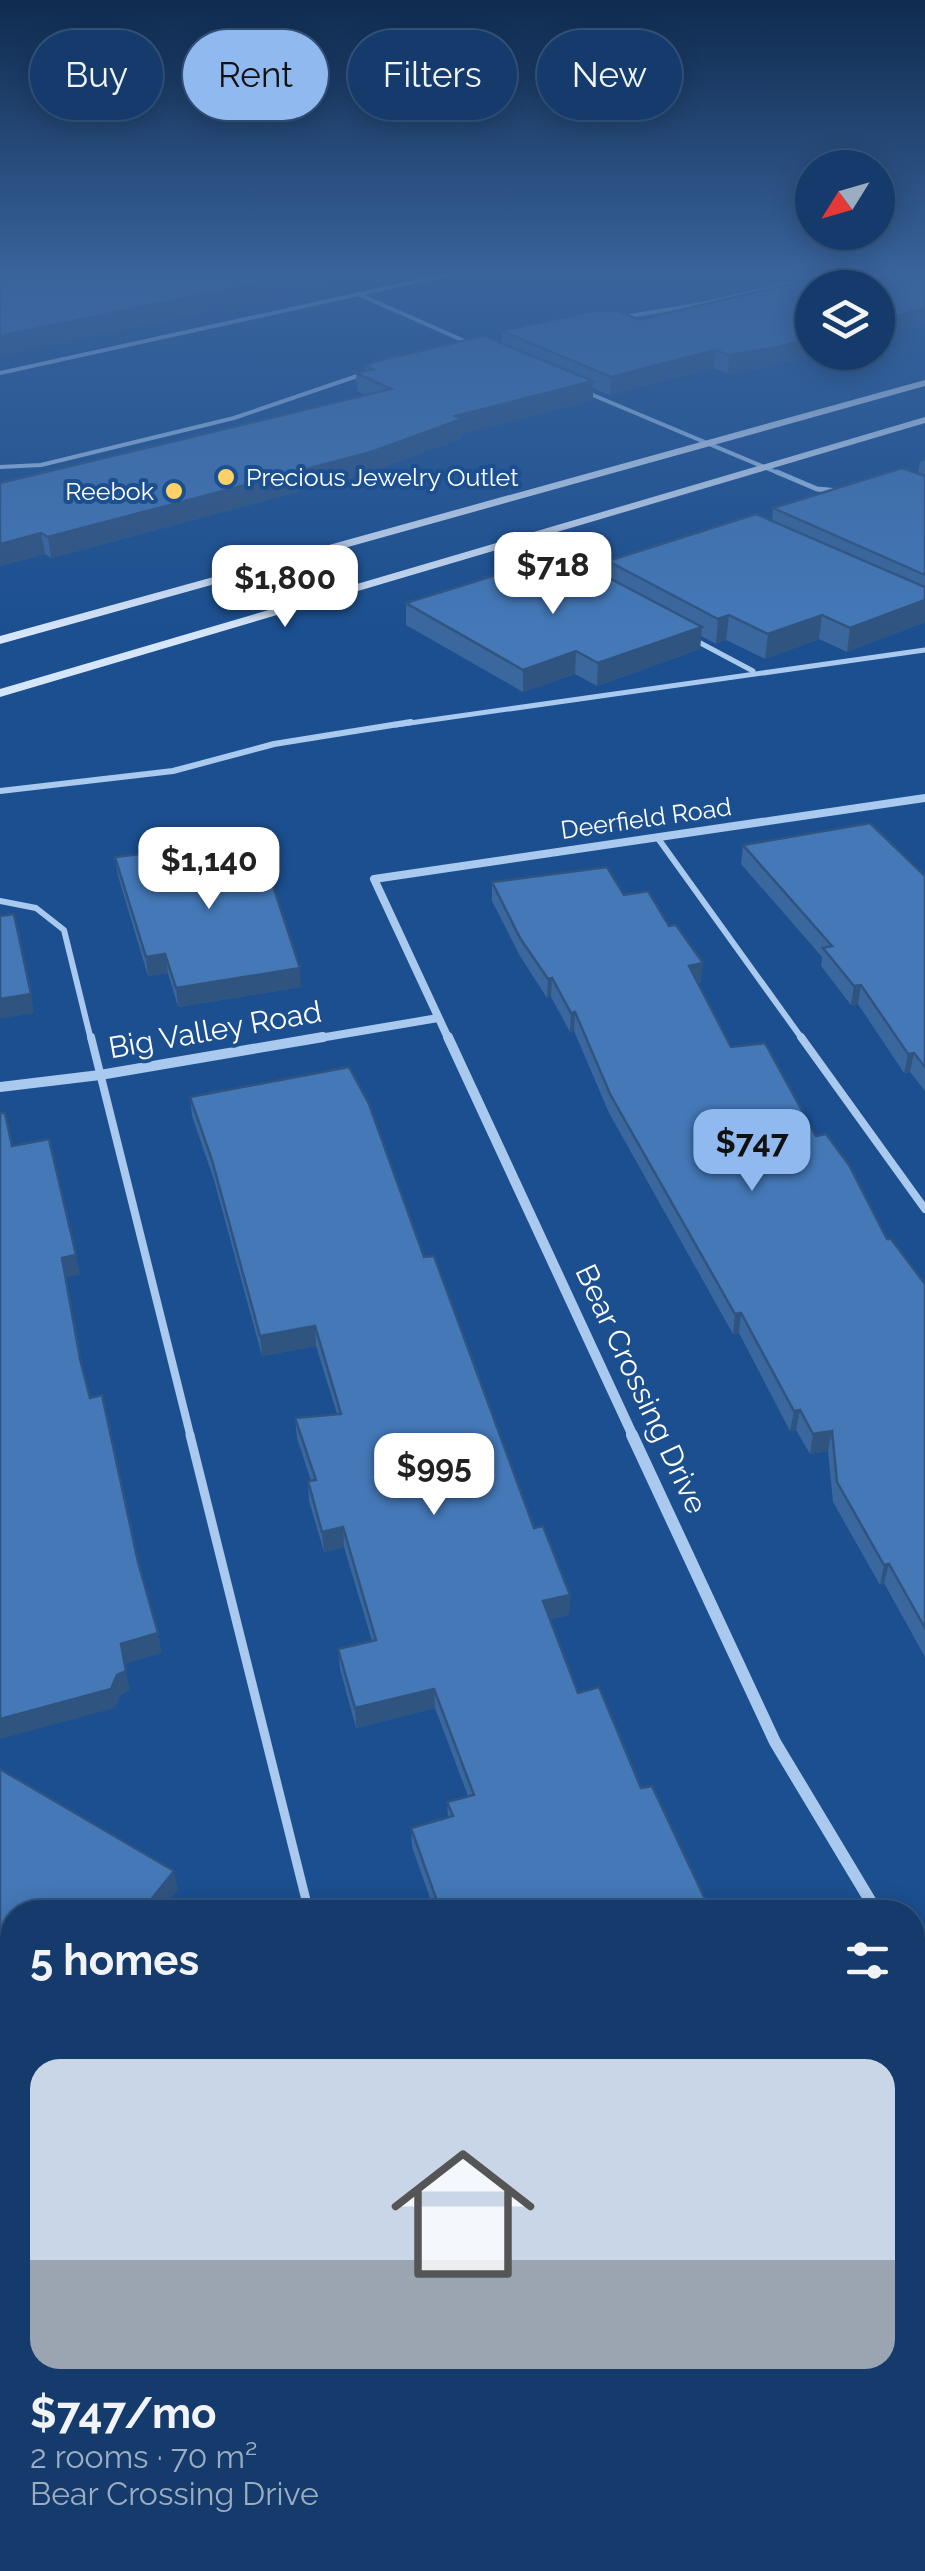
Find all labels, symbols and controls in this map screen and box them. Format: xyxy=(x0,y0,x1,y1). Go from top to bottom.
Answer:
chip: Buy xyxy=(30,30,163,120)
chip: Rent xyxy=(183,30,328,120)
chip: Filters xyxy=(348,30,517,120)
chip: New xyxy=(537,30,682,120)
north arrow xyxy=(795,150,895,250)
map controls xyxy=(795,150,895,370)
button: layers xyxy=(795,270,895,370)
place label: Precious Jewelry Outlet xyxy=(246,462,519,492)
marker: Precious Jewelry Outlet xyxy=(215,466,237,488)
place label: Reebok xyxy=(65,476,155,506)
marker: Reebok xyxy=(163,480,185,502)
pin: $718 xyxy=(494,532,612,617)
pin: $1,800 xyxy=(204,545,366,630)
text: $718 xyxy=(516,546,590,583)
text: $1,800 xyxy=(234,559,336,596)
street label: Deerfield Road xyxy=(559,791,733,845)
pin: $1,140 xyxy=(128,827,290,912)
text: $1,140 xyxy=(160,841,258,878)
street label: Big Valley Road xyxy=(106,994,324,1065)
pin: $747 xyxy=(693,1109,811,1194)
text: $747 xyxy=(715,1123,789,1160)
street label: Bear Crossing Drive xyxy=(568,1259,715,1519)
pin: $995 xyxy=(375,1433,493,1518)
text: $995 xyxy=(396,1447,472,1484)
icon: filters xyxy=(840,1933,895,1988)
text: 5 homes xyxy=(30,1936,199,1985)
icon: home xyxy=(373,2124,553,2304)
text: $747/mo xyxy=(30,2389,216,2438)
text: 2 rooms · 70 m² xyxy=(30,2438,257,2475)
text: Bear Crossing Drive xyxy=(30,2475,319,2512)

